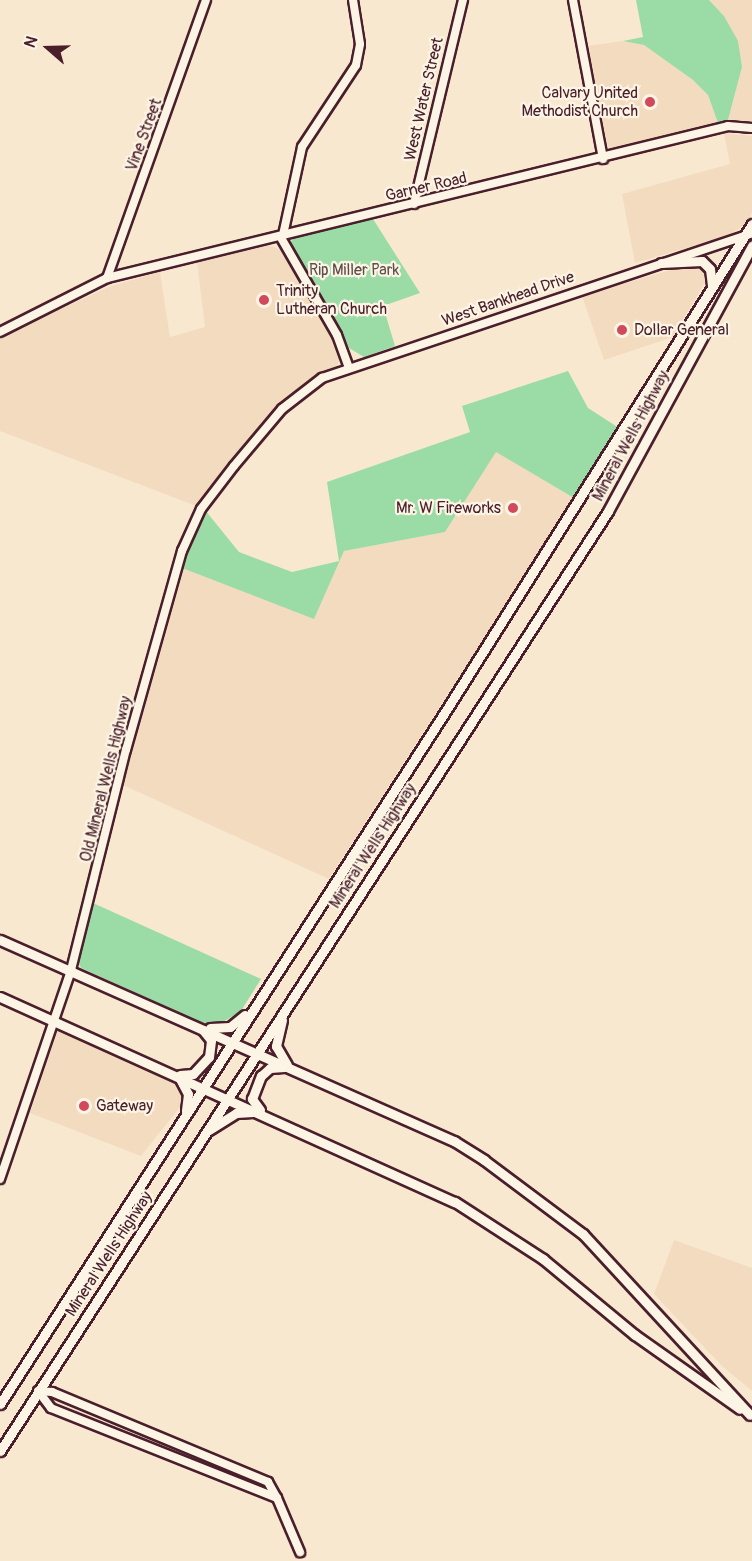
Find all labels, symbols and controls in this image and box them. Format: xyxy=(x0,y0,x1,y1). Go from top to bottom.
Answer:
north arrow xyxy=(18,18,78,78)
text: N xyxy=(20,33,42,50)
street label: West Water Street xyxy=(400,35,448,163)
place label: Calvary United Methodist Church xyxy=(522,83,638,121)
marker: Calvary United Methodist Church xyxy=(643,95,657,109)
street label: Vine Street xyxy=(122,96,166,174)
street label: Garner Road xyxy=(383,168,469,206)
park label: Rip Miller Park xyxy=(309,260,399,280)
street label: West Bankhead Drive xyxy=(439,267,577,331)
place label: Trinity Lutheran Church xyxy=(276,281,387,319)
marker: Trinity Lutheran Church xyxy=(257,293,271,307)
place label: Dollar General xyxy=(634,320,729,340)
marker: Dollar General xyxy=(615,323,629,337)
street label: Mineral Wells Highway xyxy=(588,367,674,505)
place label: Mr. W Fireworks xyxy=(396,498,501,518)
marker: Mr. W Fireworks xyxy=(506,501,520,515)
street label: Old Mineral Wells Highway xyxy=(76,694,136,864)
street label: Mineral Wells Highway xyxy=(325,780,421,912)
place label: Gateway xyxy=(96,1096,153,1116)
marker: Gateway xyxy=(77,1099,91,1113)
street label: Mineral Wells Highway xyxy=(61,1188,157,1320)

